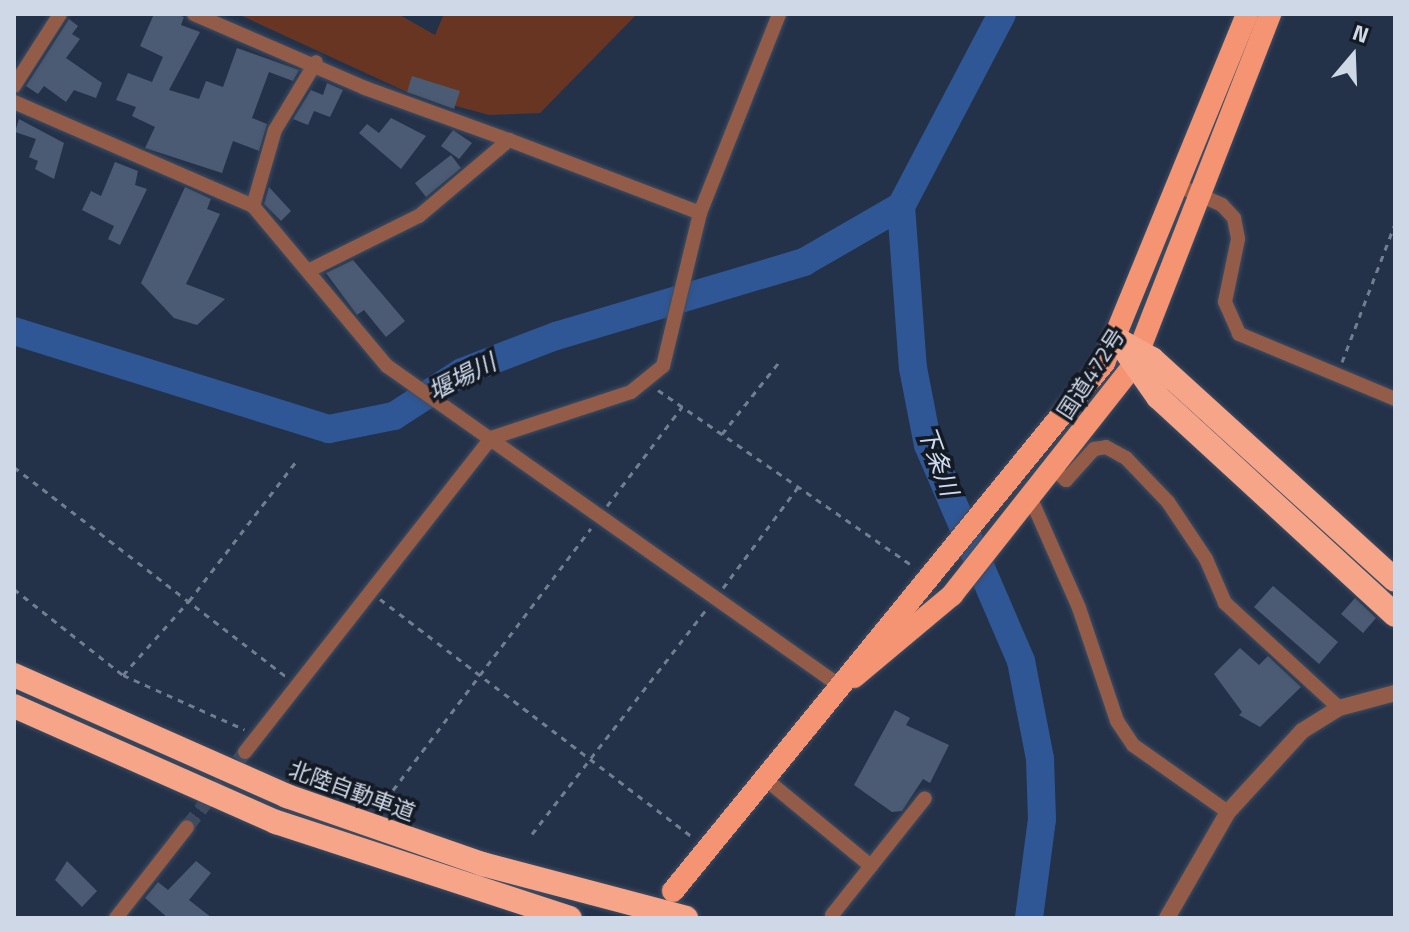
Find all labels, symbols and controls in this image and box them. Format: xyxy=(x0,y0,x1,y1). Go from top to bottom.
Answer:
text: N xyxy=(1348,15,1374,52)
north arrow xyxy=(1313,16,1393,96)
street label: 国道472号 xyxy=(1052,324,1130,424)
water label: 堰場川 xyxy=(423,348,501,406)
water label: 下条川 xyxy=(912,422,964,500)
street label: 北陸自動車道 xyxy=(285,756,419,826)

